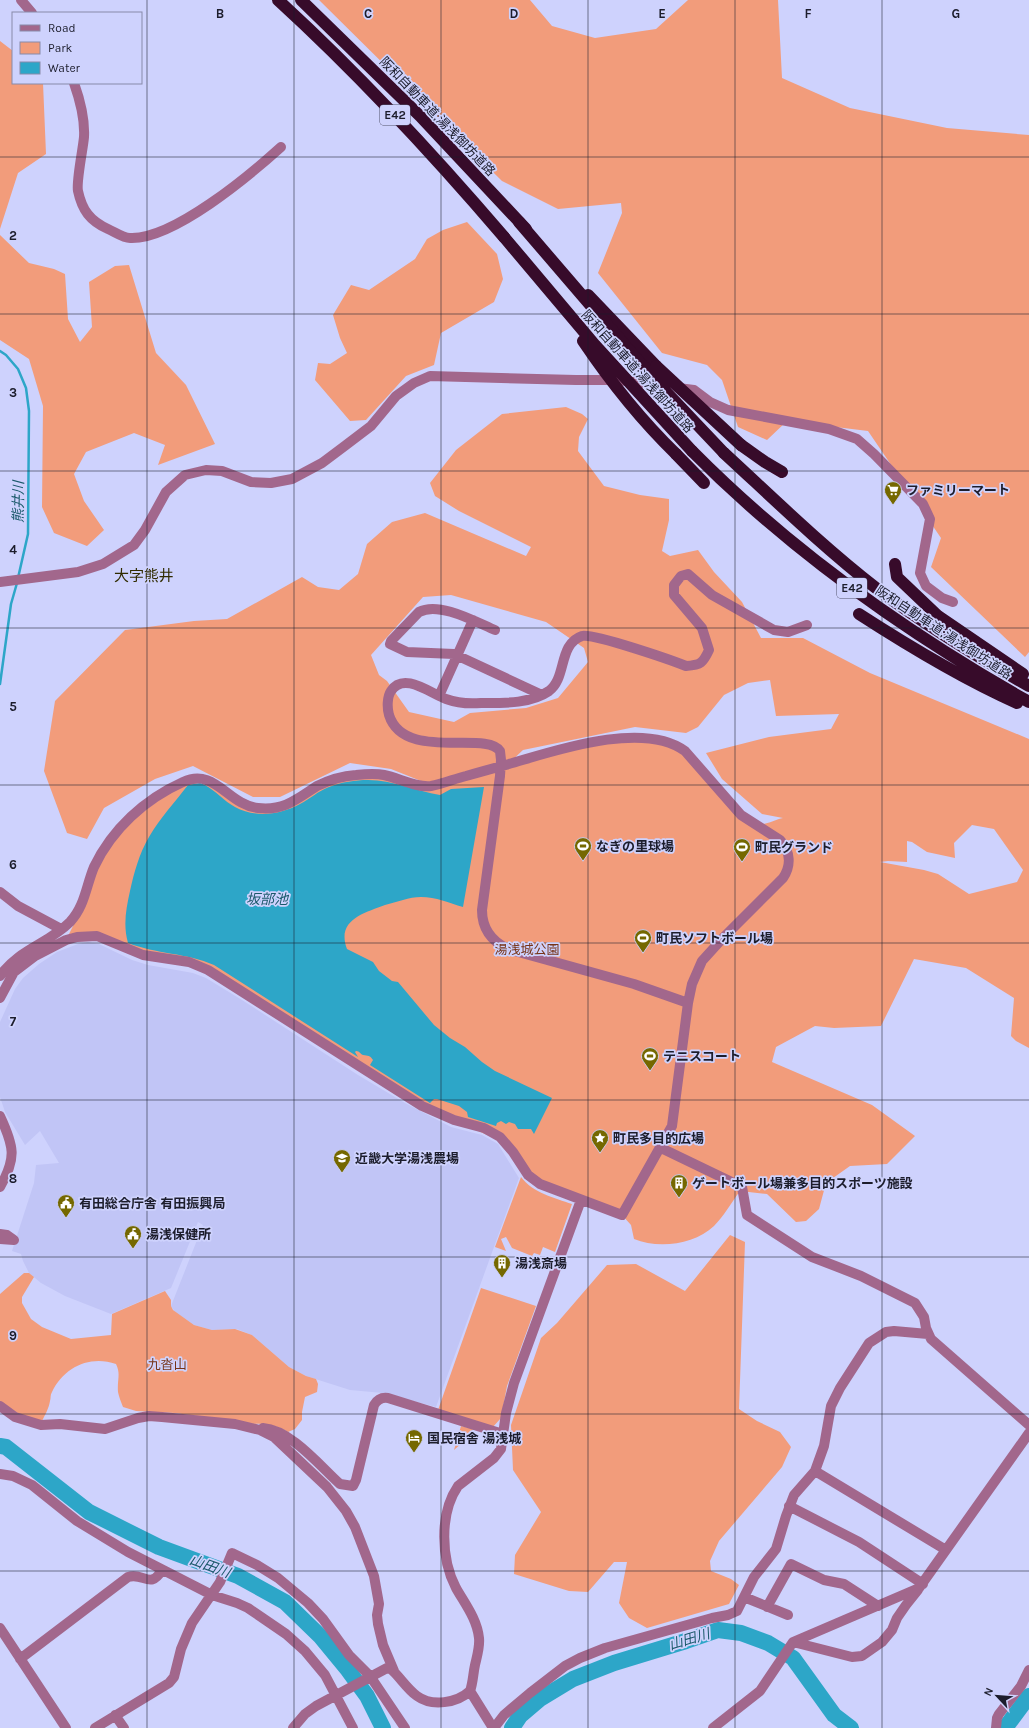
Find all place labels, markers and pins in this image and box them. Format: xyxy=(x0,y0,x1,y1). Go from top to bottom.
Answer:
supermarket icon: ファミリーマート xyxy=(883,480,903,505)
place label: ファミリーマート xyxy=(906,483,1010,498)
sports icon: なぎの里球場 xyxy=(573,836,593,861)
sports icon: 町民グランド xyxy=(732,837,752,862)
place label: なぎの里球場 xyxy=(596,839,674,854)
place label: 町民グランド xyxy=(755,840,833,855)
sports icon: 町民ソフトボール場 xyxy=(633,928,653,953)
place label: 町民ソフトボール場 xyxy=(656,931,773,946)
sports icon: テニスコート xyxy=(640,1046,660,1071)
place label: テニスコート xyxy=(663,1049,741,1064)
place icon: 町民多目的広場 xyxy=(590,1128,610,1153)
place label: 町民多目的広場 xyxy=(613,1131,704,1146)
school or university icon: 近畿大学湯浅農場 xyxy=(332,1148,352,1173)
place label: 近畿大学湯浅農場 xyxy=(355,1151,459,1166)
building icon: ゲートボール場兼多目的スポーツ施設 xyxy=(669,1173,689,1198)
place label: ゲートボール場兼多目的スポーツ施設 xyxy=(692,1176,913,1191)
public building icon: 有田総合庁舎 有田振興局 xyxy=(56,1193,76,1218)
place label: 有田総合庁舎 有田振興局 xyxy=(79,1196,225,1211)
public building icon: 湯浅保健所 xyxy=(123,1224,143,1249)
place label: 湯浅保健所 xyxy=(146,1227,211,1242)
building icon: 湯浅斎場 xyxy=(492,1253,512,1278)
place label: 湯浅斎場 xyxy=(515,1256,567,1271)
hotel icon: 国民宿舎 湯浅城 xyxy=(404,1428,424,1453)
place label: 国民宿舎 湯浅城 xyxy=(427,1431,521,1446)

